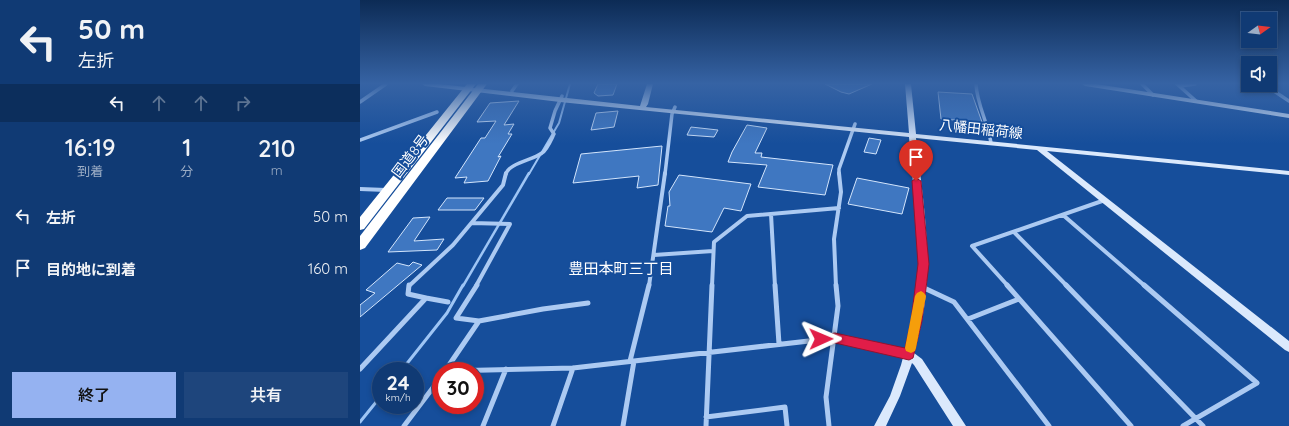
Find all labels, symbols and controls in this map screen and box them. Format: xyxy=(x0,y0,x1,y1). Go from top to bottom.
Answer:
text: 50 m xyxy=(78,11,145,46)
north arrow xyxy=(1241,12,1277,48)
map controls xyxy=(1241,12,1277,92)
icon: left xyxy=(12,16,64,68)
text: 左折 xyxy=(78,49,114,72)
button: sound xyxy=(1241,56,1277,92)
icon: left xyxy=(106,92,128,114)
icon: ahead xyxy=(148,92,170,114)
icon: ahead xyxy=(190,92,212,114)
icon: right xyxy=(232,92,254,114)
street label: 八幡田稲荷線 xyxy=(938,116,1024,142)
street label: 国道8号 xyxy=(388,131,432,181)
text: 16:19 xyxy=(65,132,116,162)
text: 1 xyxy=(182,132,191,162)
text: 210 xyxy=(258,133,295,163)
pin xyxy=(899,140,933,181)
icon: arrive xyxy=(905,146,927,168)
text: m xyxy=(271,162,283,178)
text: 到着 xyxy=(77,163,103,179)
text: 分 xyxy=(180,163,193,179)
icon: left xyxy=(12,205,34,227)
text: 50 m xyxy=(313,207,348,226)
text: 左折 xyxy=(46,208,76,227)
icon: arrive xyxy=(12,257,34,279)
text: 160 m xyxy=(308,259,348,278)
district label: 豊田本町三丁目 xyxy=(568,259,674,278)
text: 目的地に到着 xyxy=(46,260,136,279)
position arrow xyxy=(800,318,842,360)
speed limit sign: 30 xyxy=(432,362,484,414)
text: 24 xyxy=(386,370,410,395)
button: 終了 xyxy=(12,372,176,418)
button: 共有 xyxy=(184,372,348,418)
text: km/h xyxy=(385,391,411,404)

